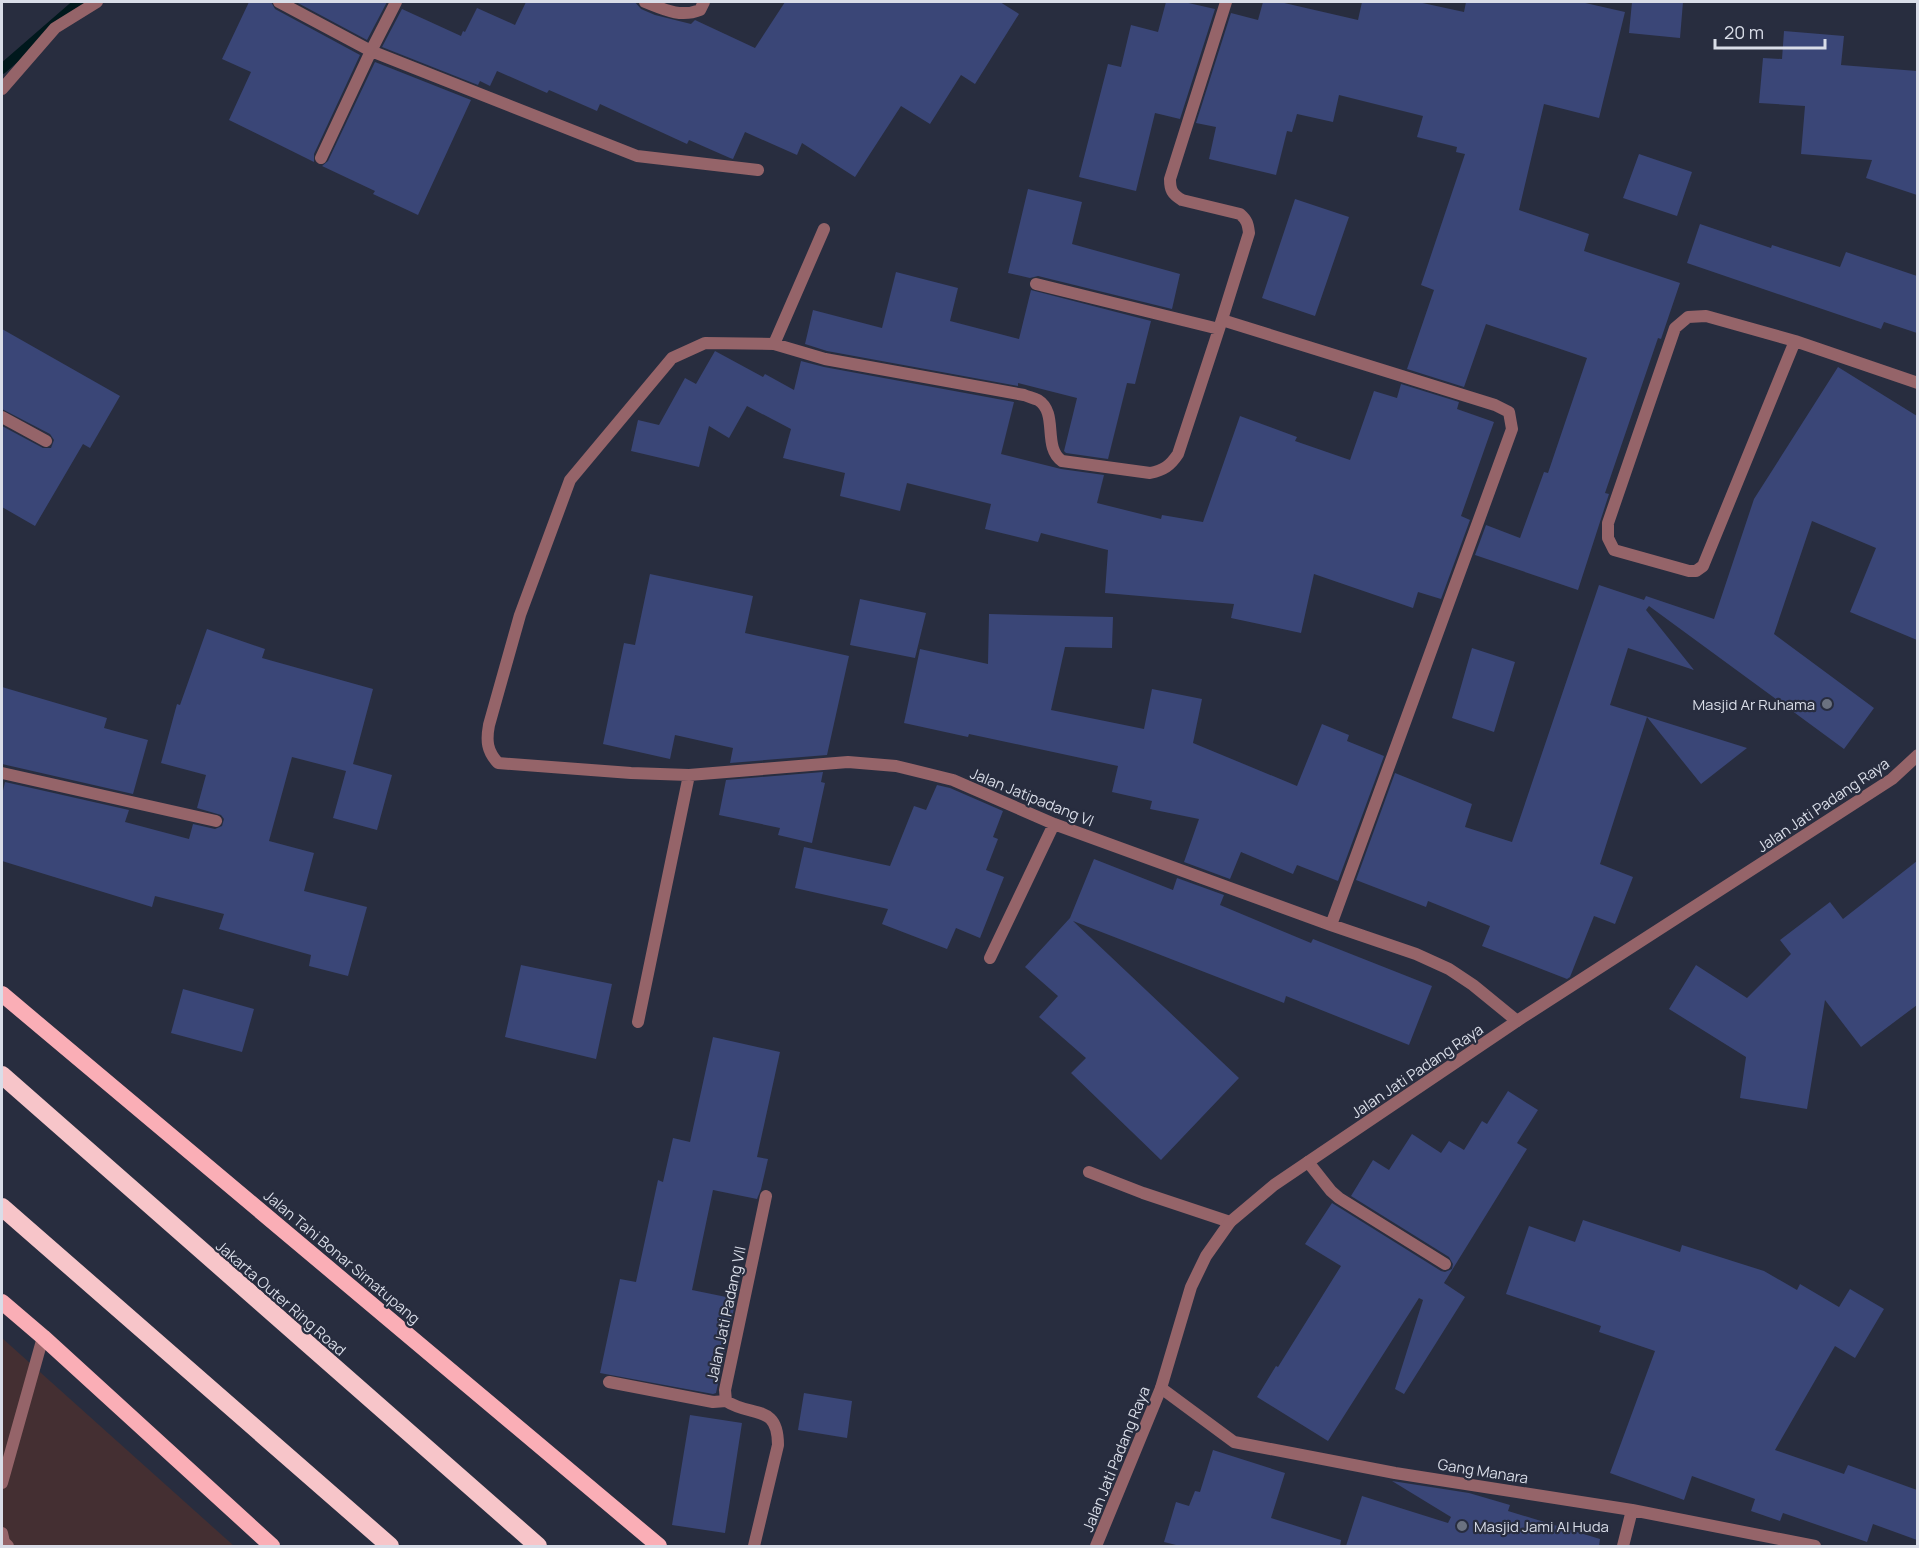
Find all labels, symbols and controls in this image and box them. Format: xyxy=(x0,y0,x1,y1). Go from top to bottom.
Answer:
scale bar xyxy=(1715,12,1824,50)
text: 20 m xyxy=(1724,20,1764,44)
place label: Masjid Ar Ruhama xyxy=(1692,694,1815,715)
marker: Masjid Ar Ruhama xyxy=(1820,697,1834,711)
street label: Jalan Jati Padang Raya xyxy=(1753,753,1893,857)
street label: Jalan Jatipadang VI xyxy=(967,763,1097,831)
street label: Jalan Jati Padang Raya xyxy=(1347,1019,1487,1123)
street label: Jalan Tahi Bonar Simatupang xyxy=(259,1185,425,1329)
street label: Jakarta Outer Ring Road xyxy=(212,1236,350,1360)
street label: Jalan Jati Padang VII xyxy=(701,1244,751,1384)
street label: Jalan Jati Padang Raya xyxy=(1077,1383,1155,1535)
street label: Gang Manara xyxy=(1436,1453,1530,1489)
place label: Masjid Jami Al Huda xyxy=(1474,1516,1609,1537)
marker: Masjid Jami Al Huda xyxy=(1455,1519,1469,1533)

